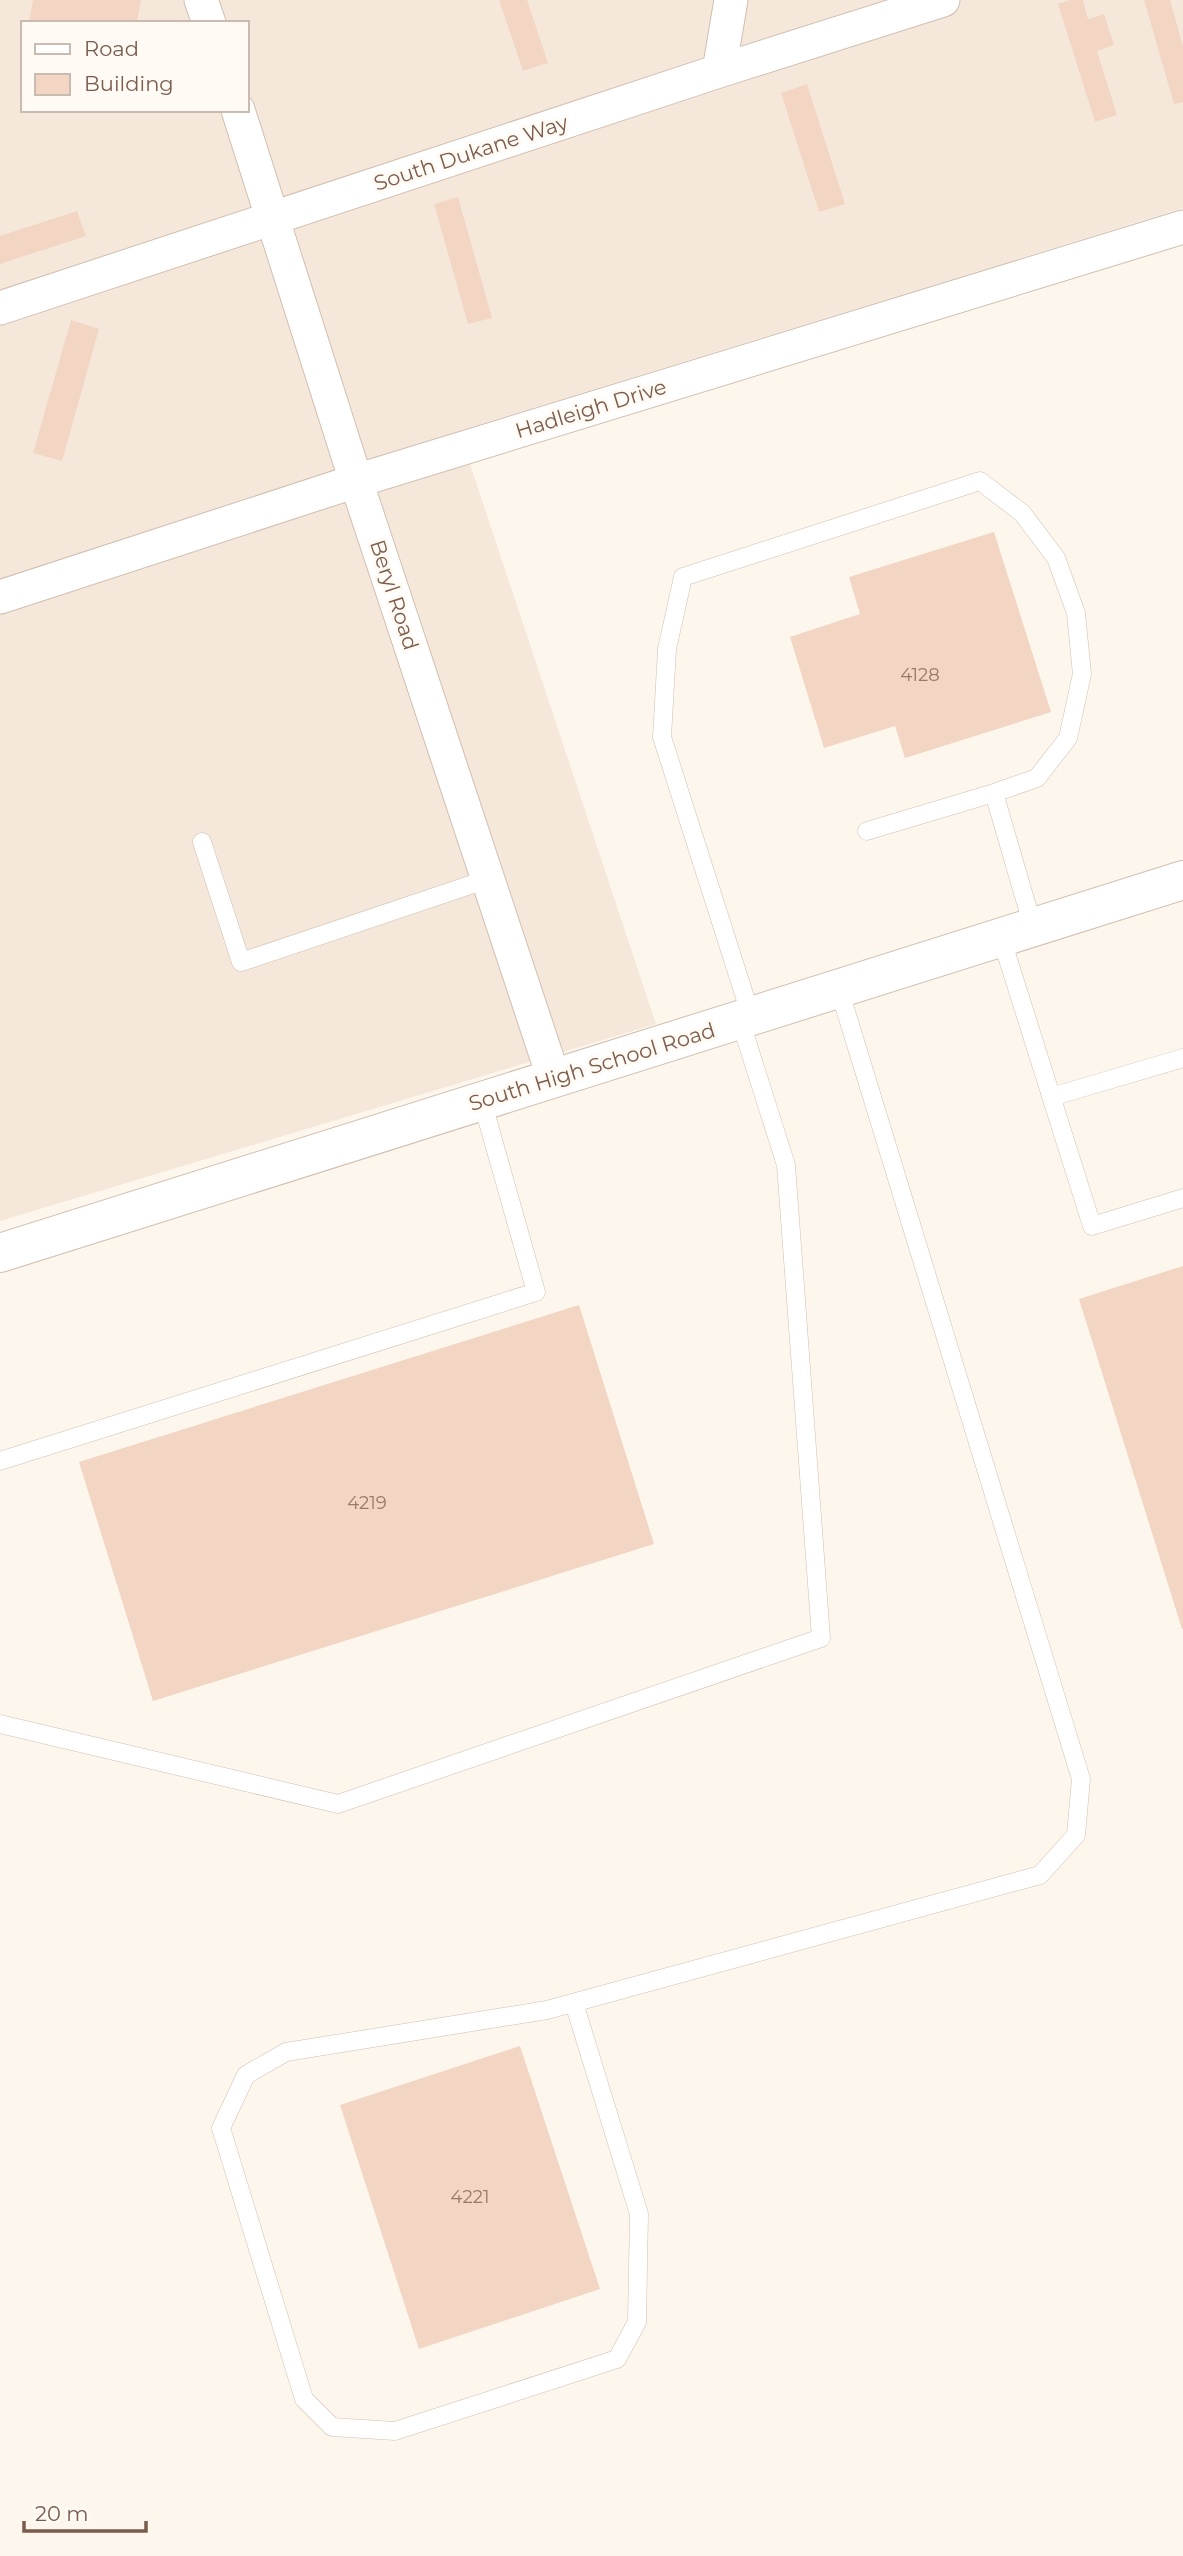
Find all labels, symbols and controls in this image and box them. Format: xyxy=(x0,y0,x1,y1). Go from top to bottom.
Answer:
legend xyxy=(21,21,248,112)
text: Road xyxy=(84,36,139,61)
text: Building xyxy=(84,71,174,96)
street label: South Dukane Way xyxy=(371,109,572,196)
street label: Hadleigh Drive xyxy=(512,374,669,443)
street label: Beryl Road xyxy=(365,537,424,653)
house number: 4128 xyxy=(900,664,940,686)
street label: South High School Road xyxy=(466,1017,718,1116)
house number: 4219 xyxy=(347,1492,387,1514)
house number: 4221 xyxy=(451,2186,489,2208)
scale bar xyxy=(24,2490,147,2534)
text: 20 m xyxy=(35,2501,89,2526)

